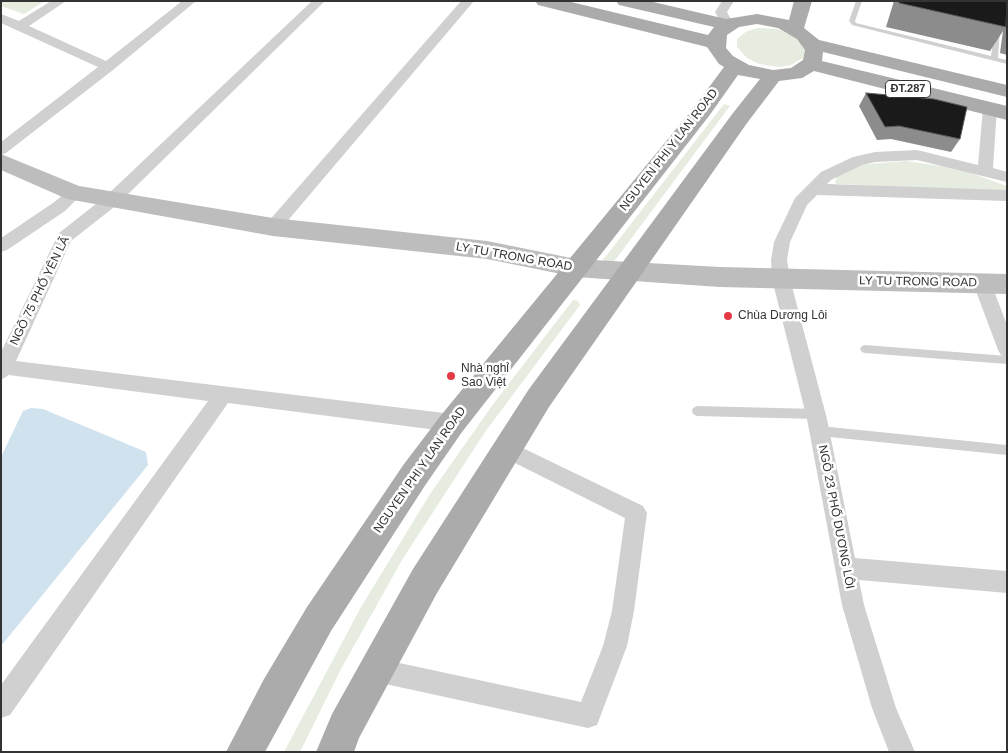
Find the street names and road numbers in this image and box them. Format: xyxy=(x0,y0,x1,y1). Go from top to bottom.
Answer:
road number: ĐT.287 xyxy=(886,80,930,98)
street label: NGUYEN PHI Y LAN ROAD xyxy=(617,86,721,214)
street label: NGÕ 75 PHỐ YÊN LÃ xyxy=(7,234,73,348)
street label: LY TU TRONG ROAD xyxy=(455,240,573,274)
street label: LY TU TRONG ROAD xyxy=(859,274,977,290)
street label: NGUYEN PHI Y LAN ROAD xyxy=(371,404,469,536)
street label: NGÕ 23 PHỐ DƯƠNG LÔI xyxy=(815,444,857,590)

